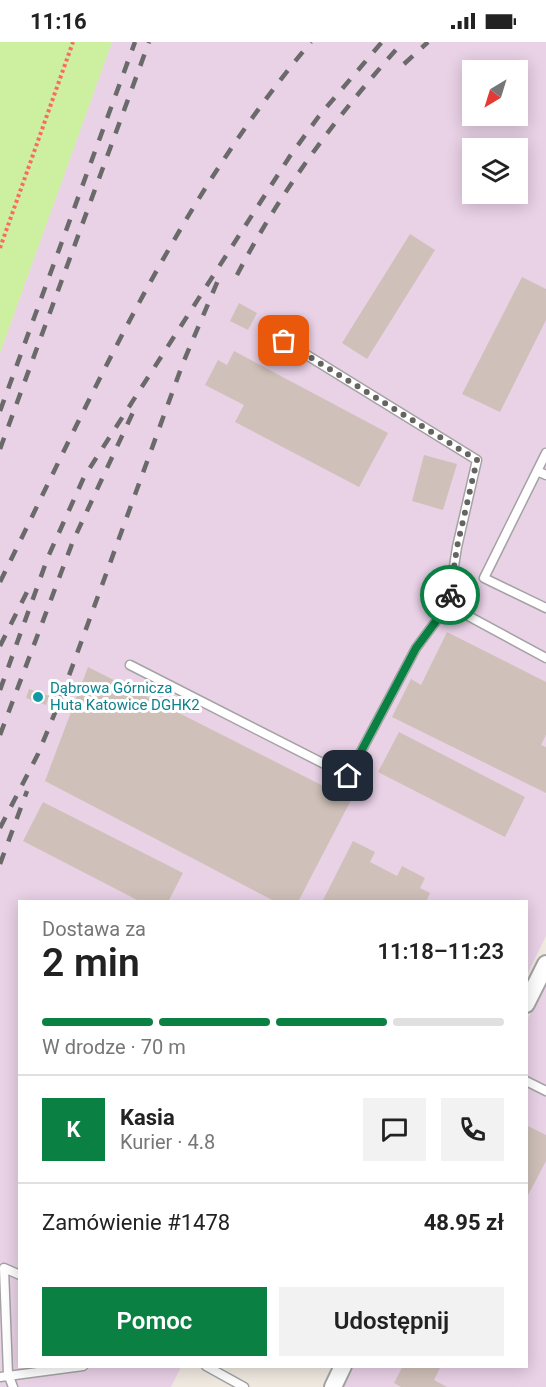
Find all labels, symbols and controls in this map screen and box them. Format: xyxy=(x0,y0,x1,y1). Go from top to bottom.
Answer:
text: 11:16 xyxy=(30,9,87,34)
north arrow xyxy=(462,60,528,126)
map controls xyxy=(462,60,528,204)
button: layers xyxy=(462,138,528,204)
pin xyxy=(258,315,309,366)
icon: bag xyxy=(267,324,300,357)
courier xyxy=(420,565,480,625)
icon: bike xyxy=(434,579,467,612)
place label: Dąbrowa Górnicza Huta Katowice DGHK2 xyxy=(50,679,200,714)
marker: Dąbrowa Górnicza Huta Katowice DGHK2 xyxy=(31,690,45,704)
pin xyxy=(322,750,373,801)
icon: home xyxy=(331,759,364,792)
text: Dostawa za xyxy=(42,917,146,941)
text: 11:18–11:23 xyxy=(377,939,504,964)
text: 2 min xyxy=(42,940,140,986)
text: W drodze · 70 m xyxy=(42,1035,186,1059)
button: chat xyxy=(363,1098,426,1161)
button: phone xyxy=(441,1098,504,1161)
text: Kasia xyxy=(120,1105,175,1130)
text: K xyxy=(67,1117,81,1142)
text: Kurier · 4.8 xyxy=(120,1130,215,1154)
text: Zamówienie #1478 xyxy=(42,1210,230,1235)
text: 48.95 zł xyxy=(424,1210,504,1235)
button: Pomoc xyxy=(42,1287,267,1356)
button: Udostępnij xyxy=(279,1287,504,1356)

